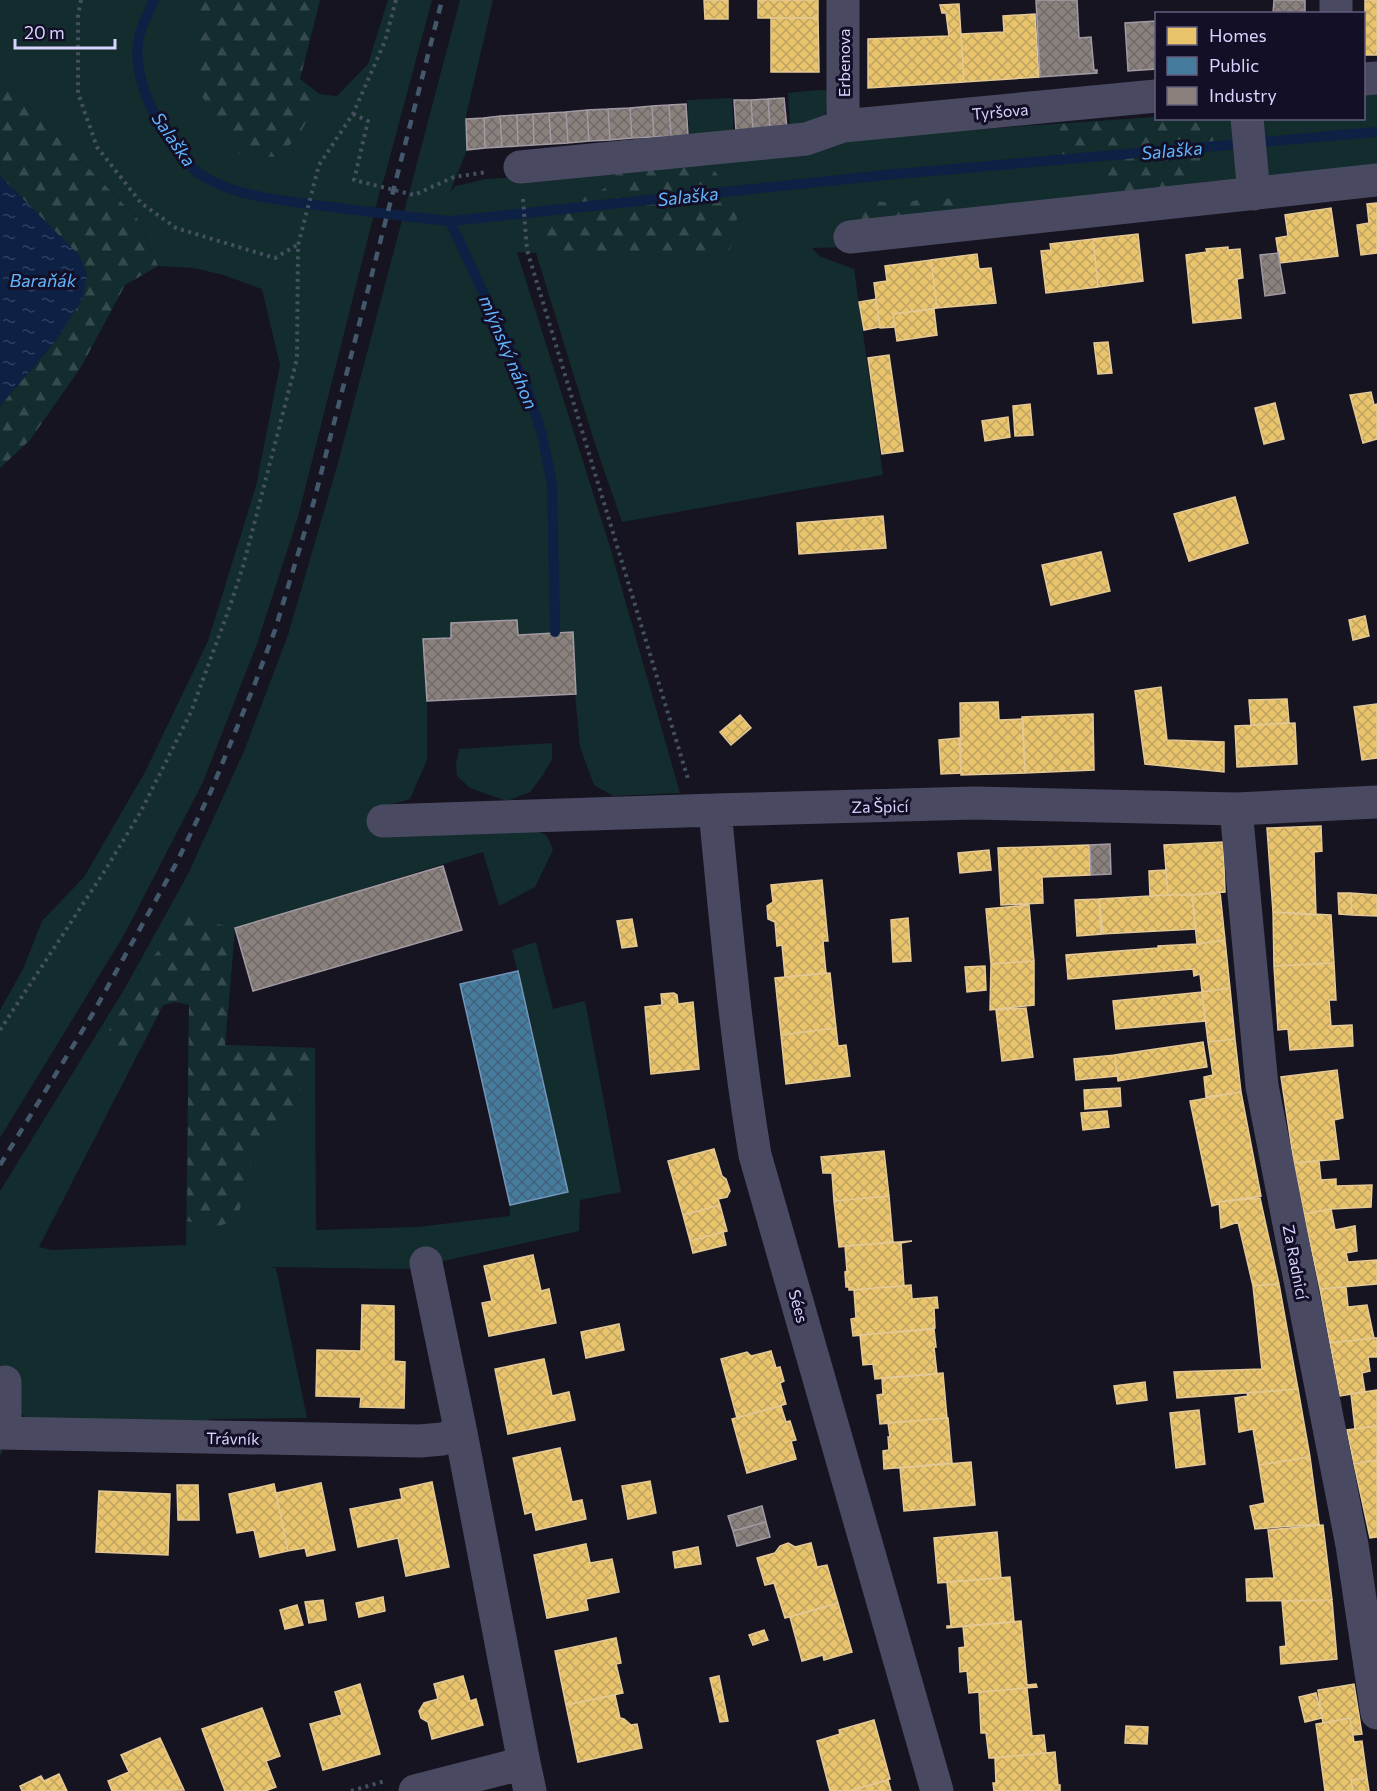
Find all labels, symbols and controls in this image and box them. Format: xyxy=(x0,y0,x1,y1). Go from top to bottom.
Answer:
scale bar xyxy=(15,12,116,50)
legend xyxy=(1155,12,1365,120)
text: 20 m xyxy=(24,21,65,43)
text: Homes xyxy=(1209,24,1267,46)
street label: Erbenova xyxy=(834,29,853,97)
text: Public xyxy=(1209,54,1259,76)
text: Industry xyxy=(1209,84,1277,106)
street label: Tyršova xyxy=(971,99,1029,123)
water label: Salaška xyxy=(147,108,201,170)
water label: Salaška xyxy=(1141,136,1203,164)
water label: Salaška xyxy=(656,182,720,210)
water label: Baraňák xyxy=(10,269,78,291)
water label: mlýnský náhon xyxy=(475,292,543,412)
street label: Za Špicí xyxy=(851,796,910,816)
street label: Za Radnicí xyxy=(1279,1223,1313,1302)
street label: Sées xyxy=(785,1287,813,1325)
street label: Trávník xyxy=(206,1428,260,1448)

